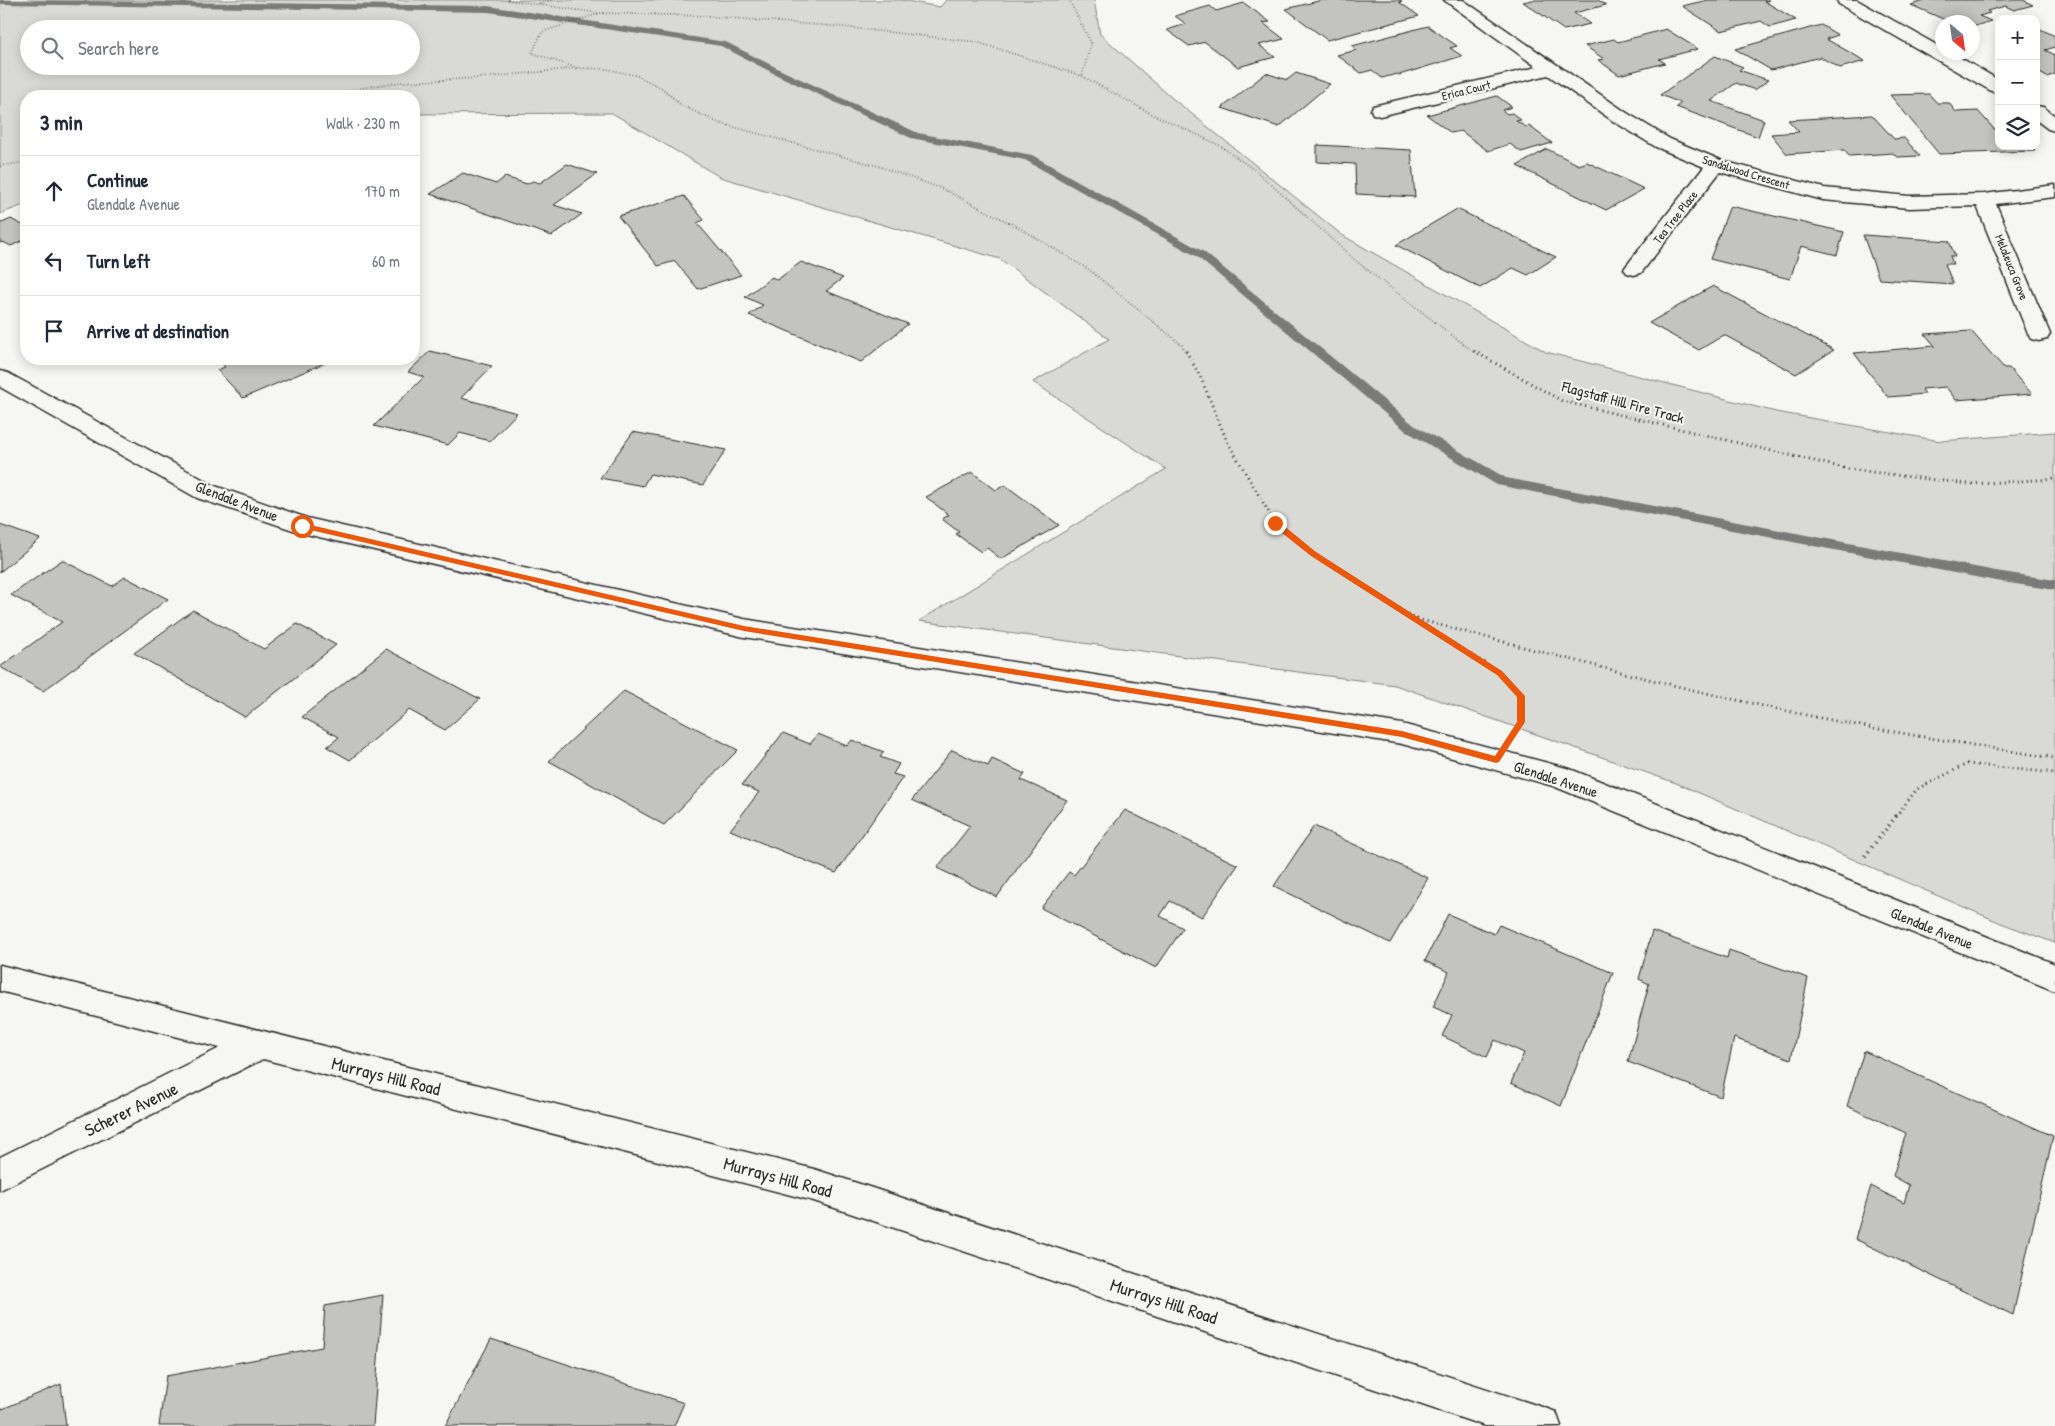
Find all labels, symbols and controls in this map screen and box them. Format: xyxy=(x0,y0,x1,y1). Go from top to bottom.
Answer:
north arrow xyxy=(1935,15,1980,60)
map controls xyxy=(1995,15,2040,150)
button: + xyxy=(1995,15,2040,60)
search box xyxy=(20,20,420,75)
icon: search xyxy=(38,34,66,62)
text: Search here xyxy=(78,35,159,61)
button: − xyxy=(1995,60,2040,105)
street label: Erica Court xyxy=(1440,76,1493,104)
button: layers xyxy=(1995,105,2040,150)
text: 3 min xyxy=(40,108,83,137)
text: Walk · 230 m xyxy=(326,112,400,134)
street label: Sandalwood Crescent xyxy=(1700,151,1793,194)
text: Continue xyxy=(87,167,148,193)
icon: ahead xyxy=(40,177,68,205)
text: 170 m xyxy=(365,180,400,202)
street label: Tea Tree Place xyxy=(1649,187,1701,247)
text: Glendale Avenue xyxy=(87,193,180,215)
street label: Melaleuca Grove xyxy=(1991,232,2033,303)
icon: left xyxy=(40,247,68,275)
text: Turn left xyxy=(87,248,150,274)
text: 60 m xyxy=(372,250,400,272)
icon: arrive xyxy=(40,317,68,345)
text: Arrive at destination xyxy=(87,318,229,344)
street label: Flagstaff Hill Fire Track xyxy=(1559,375,1686,428)
street label: Glendale Avenue xyxy=(193,476,281,526)
route end xyxy=(1264,512,1287,535)
route start xyxy=(291,515,314,538)
street label: Glendale Avenue xyxy=(1511,756,1601,802)
street label: Glendale Avenue xyxy=(1888,902,1976,954)
street label: Murrays Hill Road xyxy=(329,1050,443,1102)
street label: Scherer Avenue xyxy=(80,1076,182,1142)
street label: Murrays Hill Road xyxy=(721,1151,835,1203)
street label: Murrays Hill Road xyxy=(1107,1272,1221,1330)

